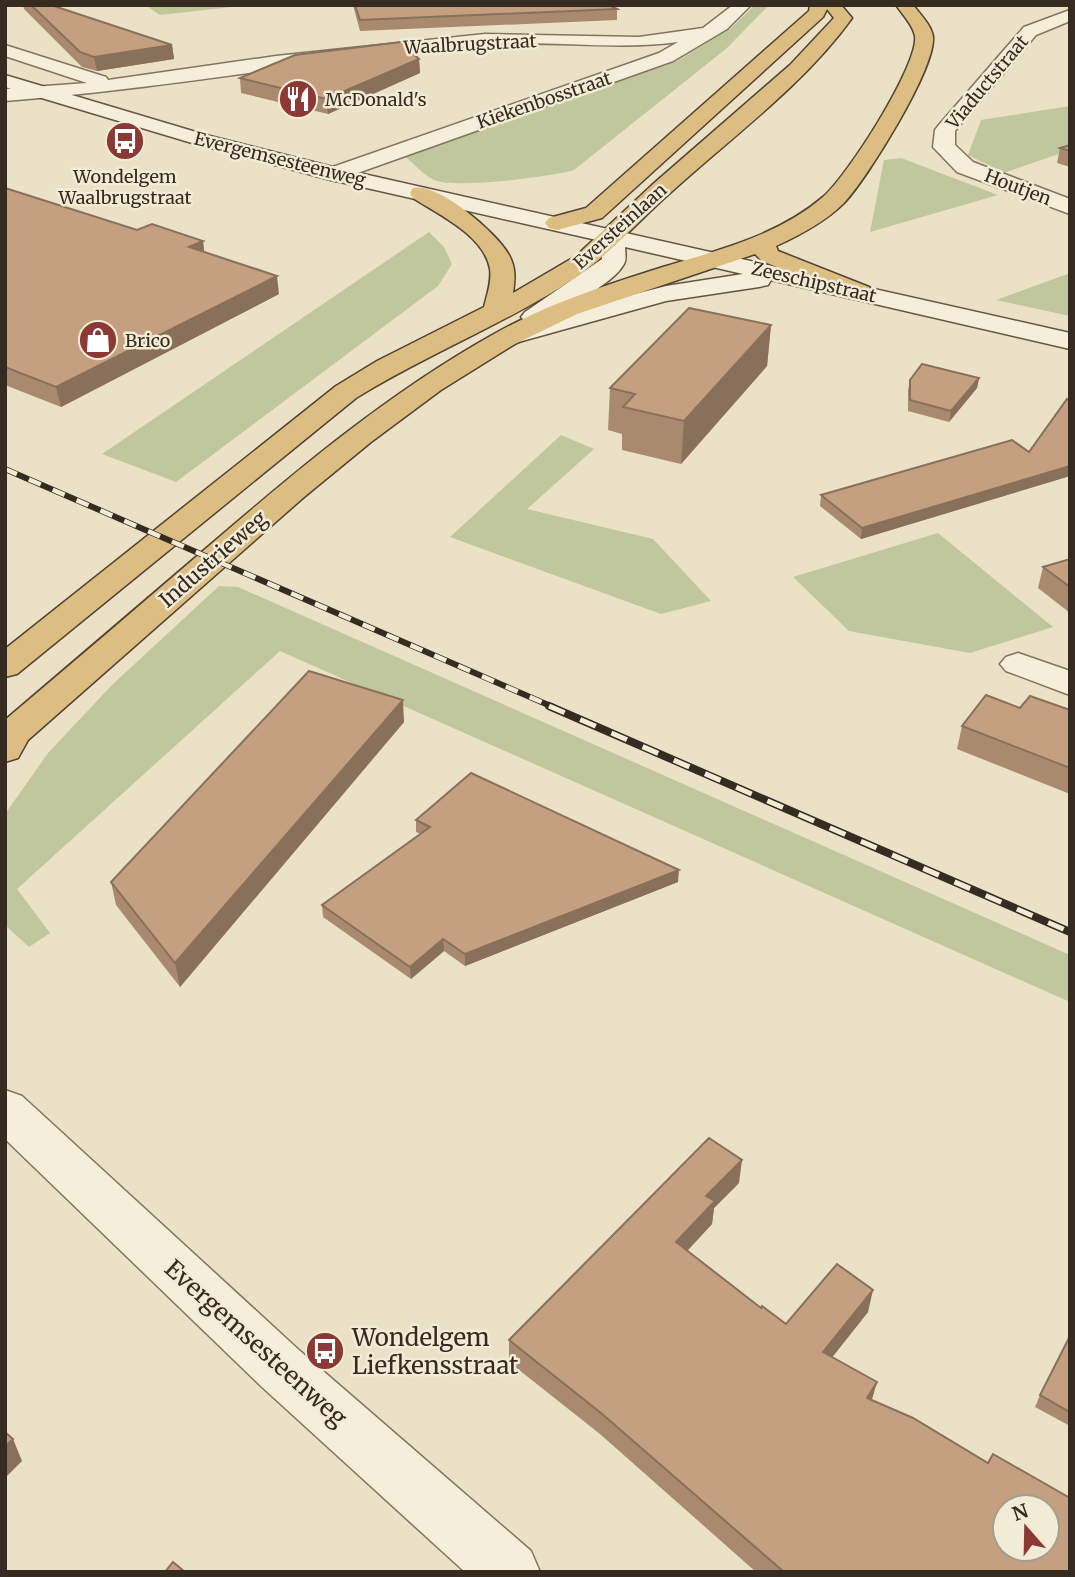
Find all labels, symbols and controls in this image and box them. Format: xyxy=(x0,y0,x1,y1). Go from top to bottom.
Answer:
street label: Waalbrugstraat xyxy=(402,29,537,59)
street label: Viaductstraat xyxy=(940,30,1033,135)
street label: Kiekenbosstraat xyxy=(474,66,614,134)
restaurant icon: McDonald's xyxy=(277,78,319,120)
place label: McDonald's xyxy=(325,88,427,111)
bus stop icon: Wondelgem Waalbrugstraat xyxy=(104,120,146,162)
street label: Evergemsesteenweg xyxy=(192,127,368,191)
street label: Houtjen xyxy=(981,164,1055,210)
place label: Wondelgem Waalbrugstraat xyxy=(57,165,192,209)
street label: Eversteinlaan xyxy=(569,178,672,274)
street label: Zeeschipstraat xyxy=(749,256,879,308)
shop icon: Brico xyxy=(77,319,119,361)
place label: Brico xyxy=(125,329,170,352)
street label: Industrieweg xyxy=(153,505,273,613)
street label: Evergemsesteenweg xyxy=(158,1253,354,1433)
place label: Wondelgem Liefkensstraat xyxy=(351,1322,519,1381)
bus stop icon: Wondelgem Liefkensstraat xyxy=(304,1330,346,1372)
north arrow xyxy=(991,1493,1061,1563)
text: N xyxy=(1009,1498,1031,1526)

